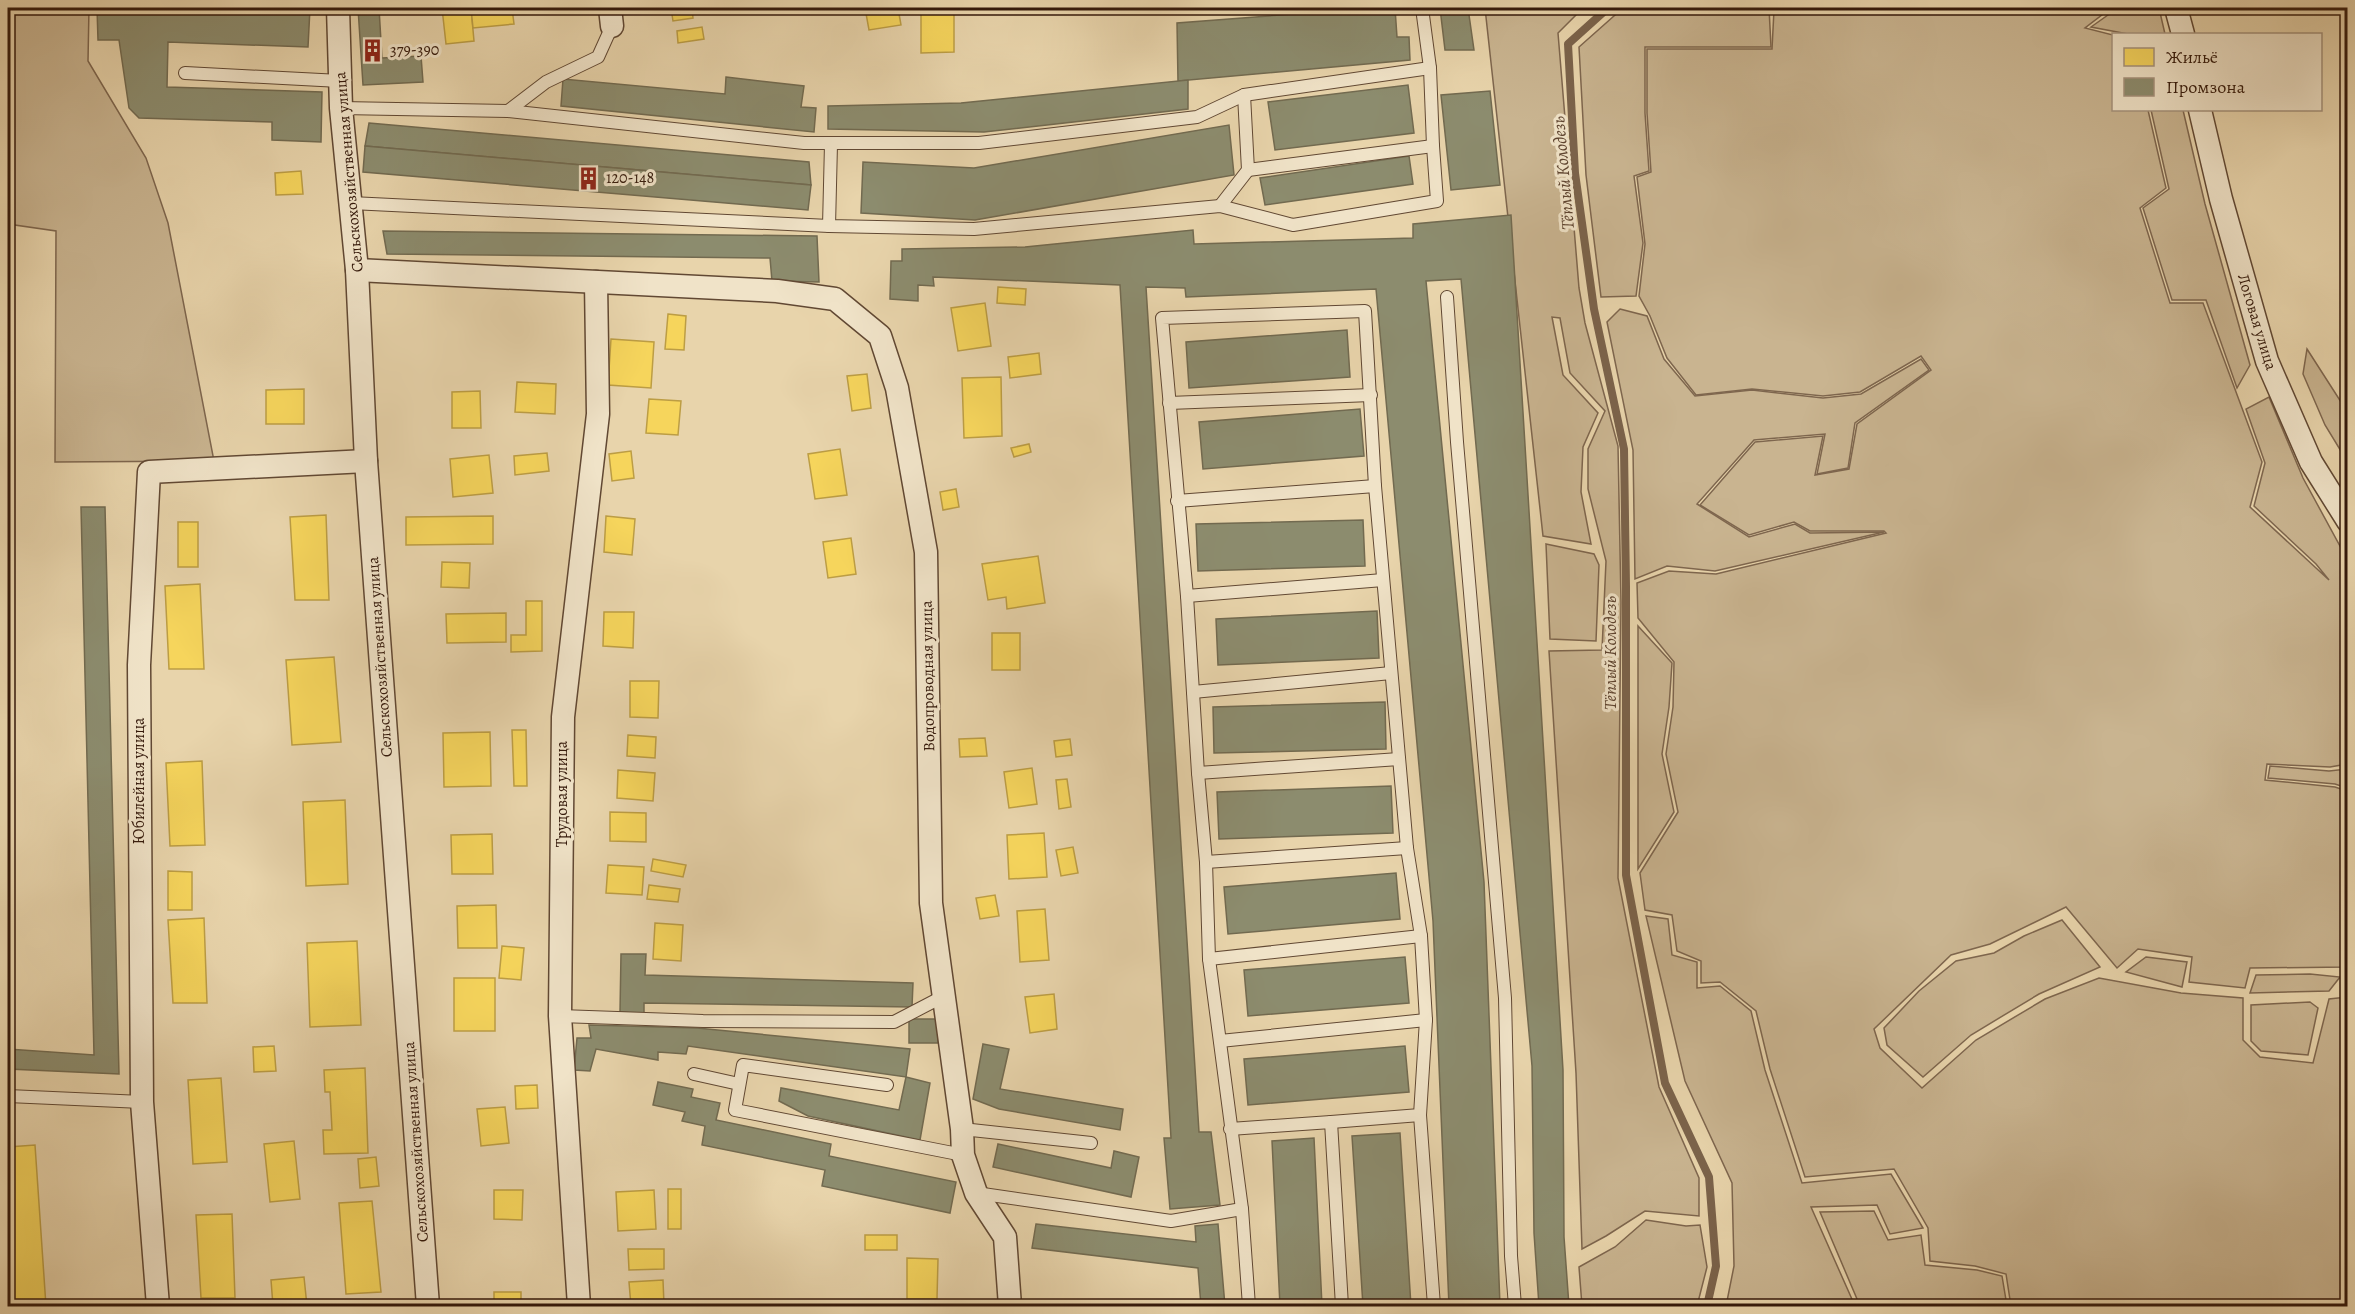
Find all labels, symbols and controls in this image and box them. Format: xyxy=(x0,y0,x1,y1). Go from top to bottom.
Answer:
legend xyxy=(2112,33,2322,111)
building icon: 379-390 xyxy=(359,37,385,63)
place label: 379-390 xyxy=(390,39,439,61)
text: Жильё xyxy=(2166,45,2218,69)
street label: Сельскохозяйственная улица xyxy=(329,70,369,273)
text: Промзона xyxy=(2166,75,2246,99)
water label: Тёплый Колодезь xyxy=(1546,115,1580,231)
building icon: 120-148 xyxy=(575,165,601,191)
place label: 120-148 xyxy=(606,167,654,189)
street label: Логовая улица xyxy=(2232,271,2282,373)
street label: Сельскохозяйственная улица xyxy=(362,555,398,758)
water label: Тёплый Колодезь xyxy=(1598,596,1622,710)
street label: Водопроводная улица xyxy=(916,600,940,752)
street label: Юбилейная улица xyxy=(128,717,150,844)
street label: Трудовая улица xyxy=(551,740,573,847)
street label: Сельскохозяйственная улица xyxy=(398,1040,434,1243)

